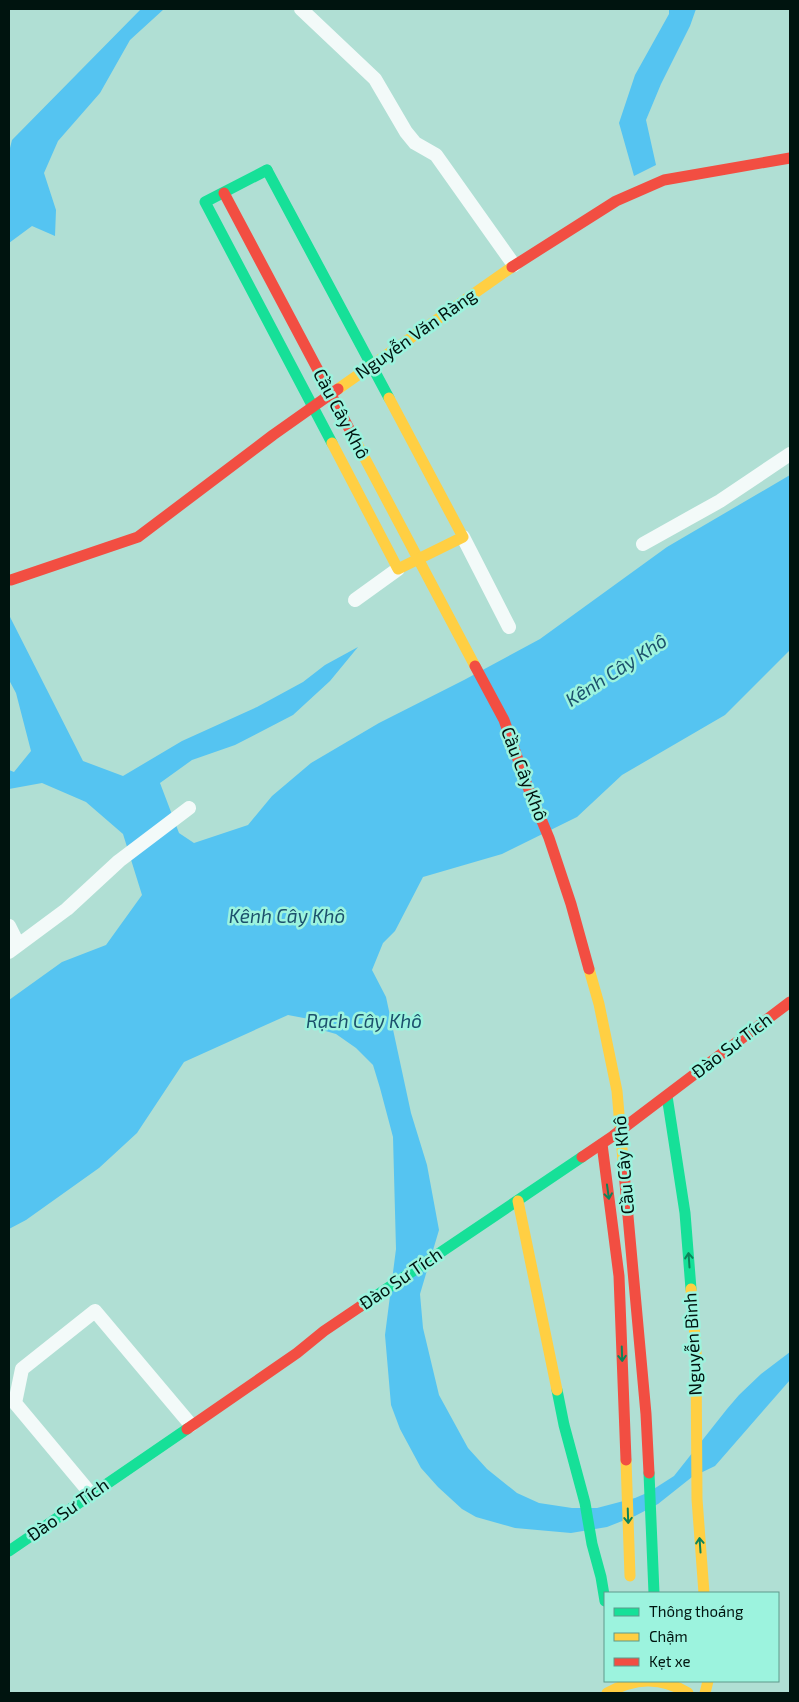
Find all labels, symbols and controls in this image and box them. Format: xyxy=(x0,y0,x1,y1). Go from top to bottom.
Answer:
street label: Nguyễn Văn Ràng xyxy=(351,283,480,383)
street label: Cầu Cây Khô xyxy=(309,365,375,462)
water label: Kênh Cây Khô xyxy=(561,628,671,712)
street label: Cầu Cây Khô xyxy=(497,723,553,824)
water label: Kênh Cây Khô xyxy=(229,904,345,928)
street label: Đào Sư Tích xyxy=(687,1008,776,1082)
water label: Rạch Cây Khô xyxy=(306,1009,422,1033)
street label: Cầu Cây Khô xyxy=(608,1115,638,1215)
one-way arrow xyxy=(604,1184,614,1200)
street label: Đào Sư Tích xyxy=(355,1243,446,1314)
one-way arrow xyxy=(684,1252,694,1268)
street label: Nguyễn Bình xyxy=(678,1292,706,1396)
one-way arrow xyxy=(617,1345,627,1361)
street label: Đào Sư Tích xyxy=(22,1473,113,1545)
one-way arrow xyxy=(623,1508,633,1524)
one-way arrow xyxy=(695,1537,705,1553)
legend xyxy=(604,1592,779,1682)
text: Thông thoáng xyxy=(649,1602,744,1620)
text: Chậm xyxy=(649,1627,688,1645)
text: Kẹt xe xyxy=(649,1652,691,1670)

